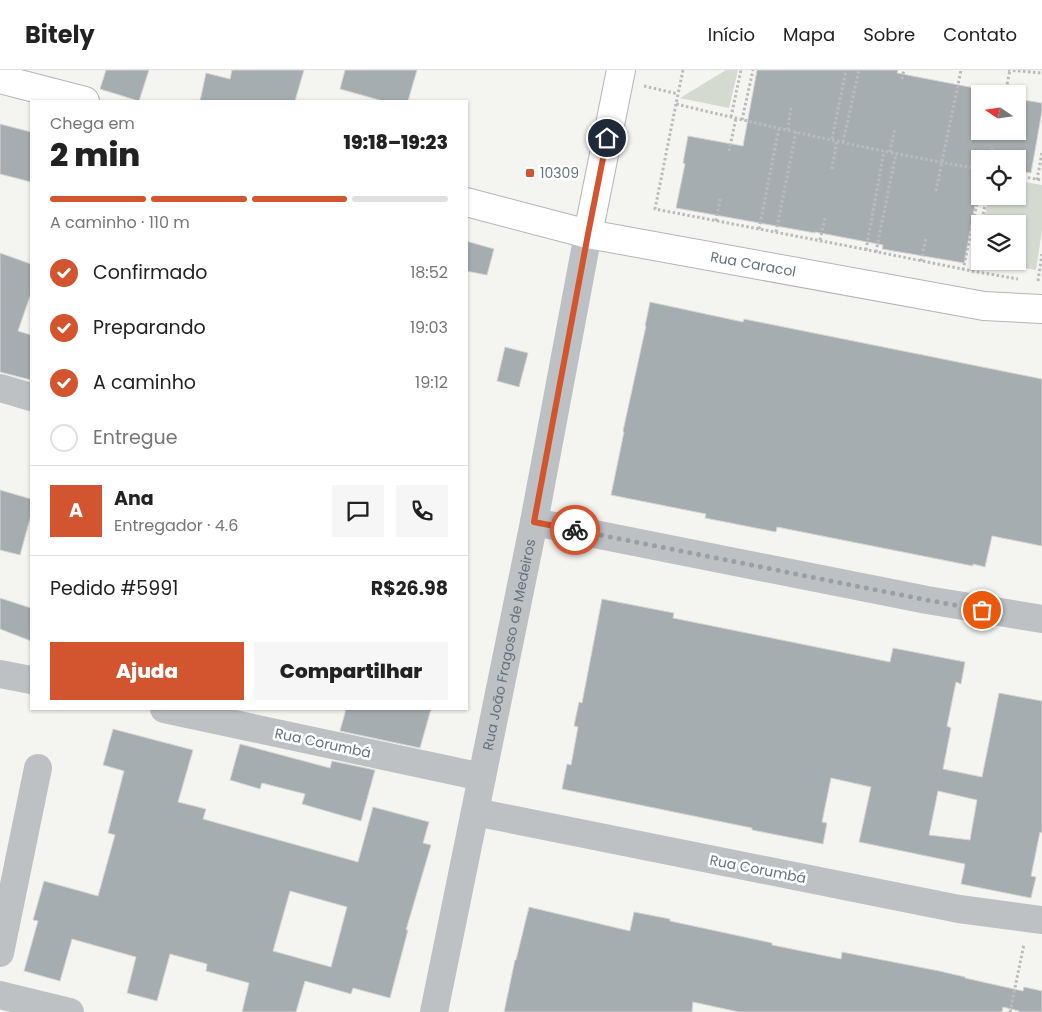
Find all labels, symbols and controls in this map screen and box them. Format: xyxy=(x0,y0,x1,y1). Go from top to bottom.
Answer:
text: Bitely xyxy=(25,18,95,51)
text: Início xyxy=(708,22,755,47)
text: Mapa xyxy=(783,22,835,47)
text: Sobre xyxy=(863,22,915,47)
text: Contato xyxy=(943,22,1017,47)
north arrow xyxy=(971,85,1026,140)
map controls xyxy=(971,85,1026,270)
text: Chega em xyxy=(50,112,135,135)
pin xyxy=(586,117,628,159)
icon: home xyxy=(593,124,621,152)
text: 19:18–19:23 xyxy=(344,129,448,156)
text: 2 min xyxy=(50,132,140,177)
button: locate xyxy=(971,150,1026,205)
place label: 10309 xyxy=(540,163,579,183)
marker: 10309 xyxy=(524,167,536,179)
text: A caminho · 110 m xyxy=(50,211,190,234)
button: layers xyxy=(971,215,1026,270)
street label: Rua Caracol xyxy=(709,246,798,282)
icon: check xyxy=(50,259,78,287)
text: Confirmado xyxy=(93,259,207,286)
text: 18:52 xyxy=(410,261,448,284)
icon: check xyxy=(50,314,78,342)
text: Preparando xyxy=(93,314,206,341)
text: 19:03 xyxy=(410,316,448,339)
icon: check xyxy=(50,369,78,397)
text: A caminho xyxy=(93,369,196,396)
text: 19:12 xyxy=(415,371,448,394)
text: Entregue xyxy=(93,424,177,451)
text: Ana xyxy=(114,485,154,512)
button: chat xyxy=(332,485,384,537)
button: phone xyxy=(396,485,448,537)
text: A xyxy=(69,497,83,524)
courier xyxy=(550,505,600,555)
text: Entregador · 4.6 xyxy=(114,514,238,537)
icon: bike xyxy=(561,516,589,544)
street label: Rua João Fragoso de Medeiros xyxy=(478,537,540,752)
text: Pedido #5991 xyxy=(50,575,178,602)
text: R$26.98 xyxy=(371,575,448,602)
pin xyxy=(961,589,1003,631)
icon: bag xyxy=(968,596,996,624)
button: Ajuda xyxy=(50,642,244,700)
button: Compartilhar xyxy=(254,642,448,700)
street label: Rua Corumbá xyxy=(273,723,373,763)
street label: Rua Corumbá xyxy=(708,850,808,888)

